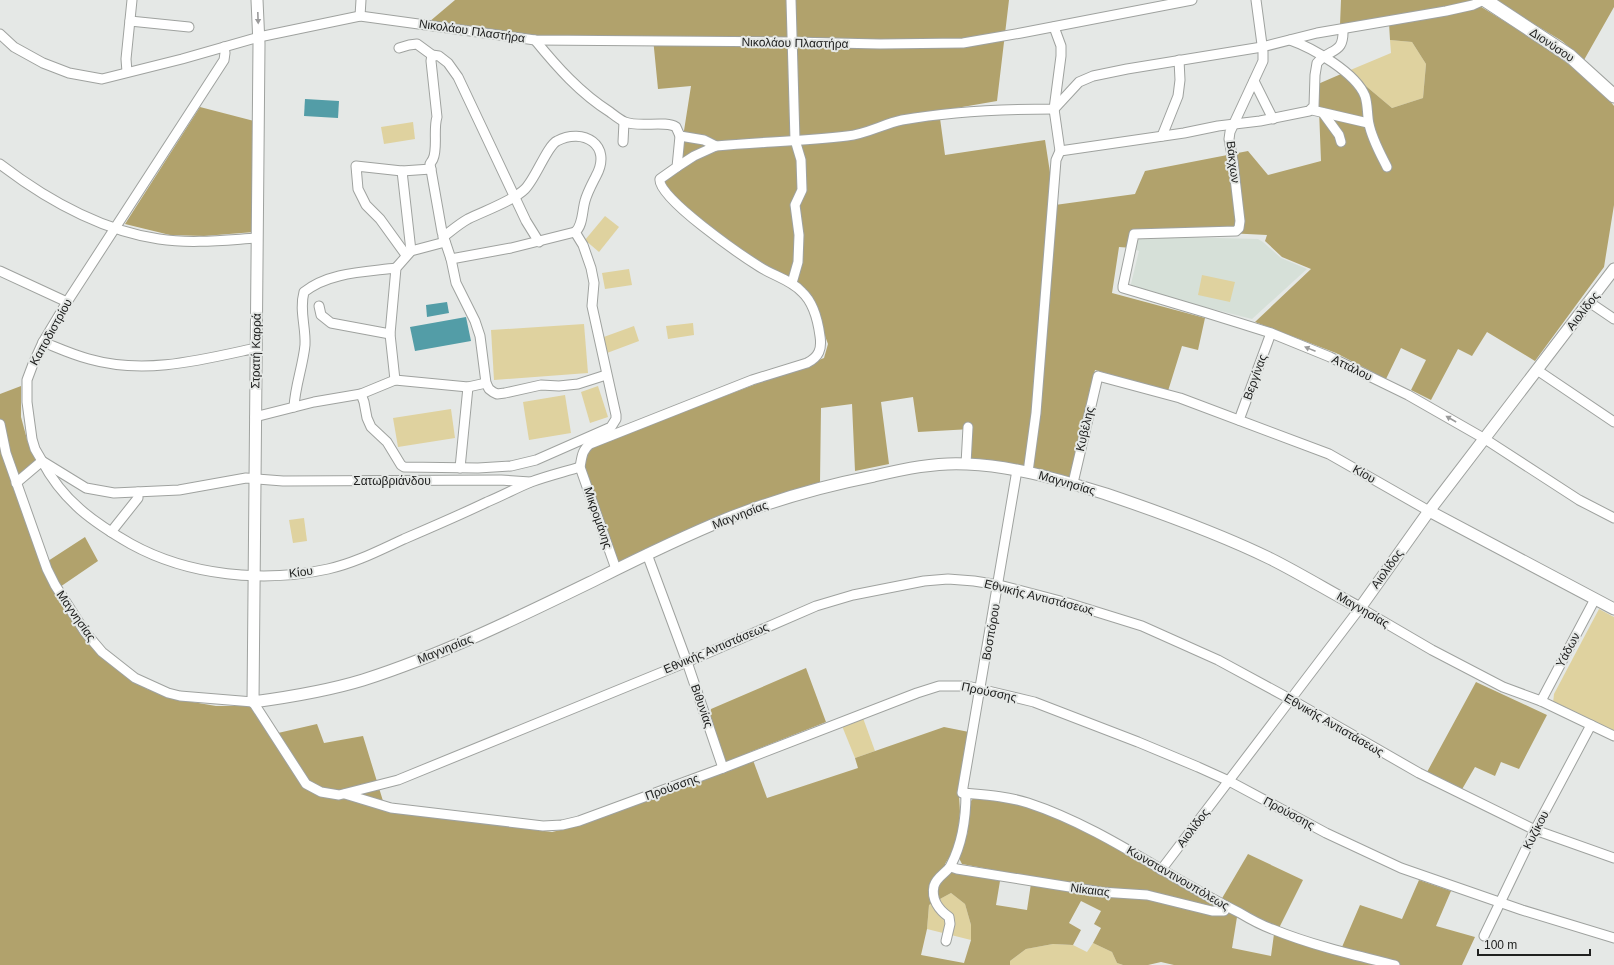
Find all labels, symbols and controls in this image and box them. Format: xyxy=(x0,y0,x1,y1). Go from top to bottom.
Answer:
one-way arrow xyxy=(255,12,261,25)
street label: Νικολάου Πλαστήρα xyxy=(418,17,526,45)
street label: Διονύσου xyxy=(1527,25,1577,65)
street label: Νικολάου Πλαστήρα xyxy=(741,35,849,51)
street label: Βάκχων xyxy=(1223,140,1243,184)
street label: Αιολίδος xyxy=(1564,289,1602,333)
street label: Καποδιστρίου xyxy=(27,296,75,368)
street label: Στρατή Καρρά xyxy=(248,313,264,389)
one-way arrow xyxy=(1304,346,1315,352)
street label: Βεργίνας xyxy=(1240,352,1270,402)
street label: Αττάλου xyxy=(1329,352,1375,384)
street label: Κυβέλης xyxy=(1073,405,1097,453)
one-way arrow xyxy=(1445,416,1457,423)
street label: Κίου xyxy=(1350,462,1378,486)
street label: Μαγνησίας xyxy=(1037,468,1097,498)
street label: Σατωβριάνδου xyxy=(353,474,431,488)
street label: Μικρομάνης xyxy=(581,485,615,551)
street label: Μαγνησίας xyxy=(710,498,770,532)
street label: Αιολίδος xyxy=(1368,547,1406,591)
street label: Κίου xyxy=(288,564,314,580)
street label: Εθνικής Αντιστάσεως xyxy=(983,577,1095,617)
street label: Μαγνησίας xyxy=(54,588,99,644)
street label: Μαγνησίας xyxy=(1334,589,1392,631)
street label: Βοσπόρου xyxy=(979,603,1003,661)
street label: Εθνικής Αντιστάσεως xyxy=(661,619,771,676)
street label: Υάδων xyxy=(1553,630,1583,670)
street label: Μαγνησίας xyxy=(415,631,475,666)
street label: Προύσσης xyxy=(960,679,1018,705)
street label: Βιθυνίας xyxy=(688,682,716,730)
street label: Εθνικής Αντιστάσεως xyxy=(1282,691,1386,759)
street label: Προύσσης xyxy=(643,771,701,803)
street label: Προύσσης xyxy=(1261,794,1317,832)
street label: Αιολίδος xyxy=(1174,806,1212,850)
street label: Κυζίκου xyxy=(1520,808,1552,852)
street label: Κωνσταντινουπόλεως xyxy=(1124,843,1232,913)
street label: Νίκαιας xyxy=(1070,881,1111,899)
scale bar xyxy=(1478,931,1590,957)
text: 100 m xyxy=(1484,938,1517,952)

